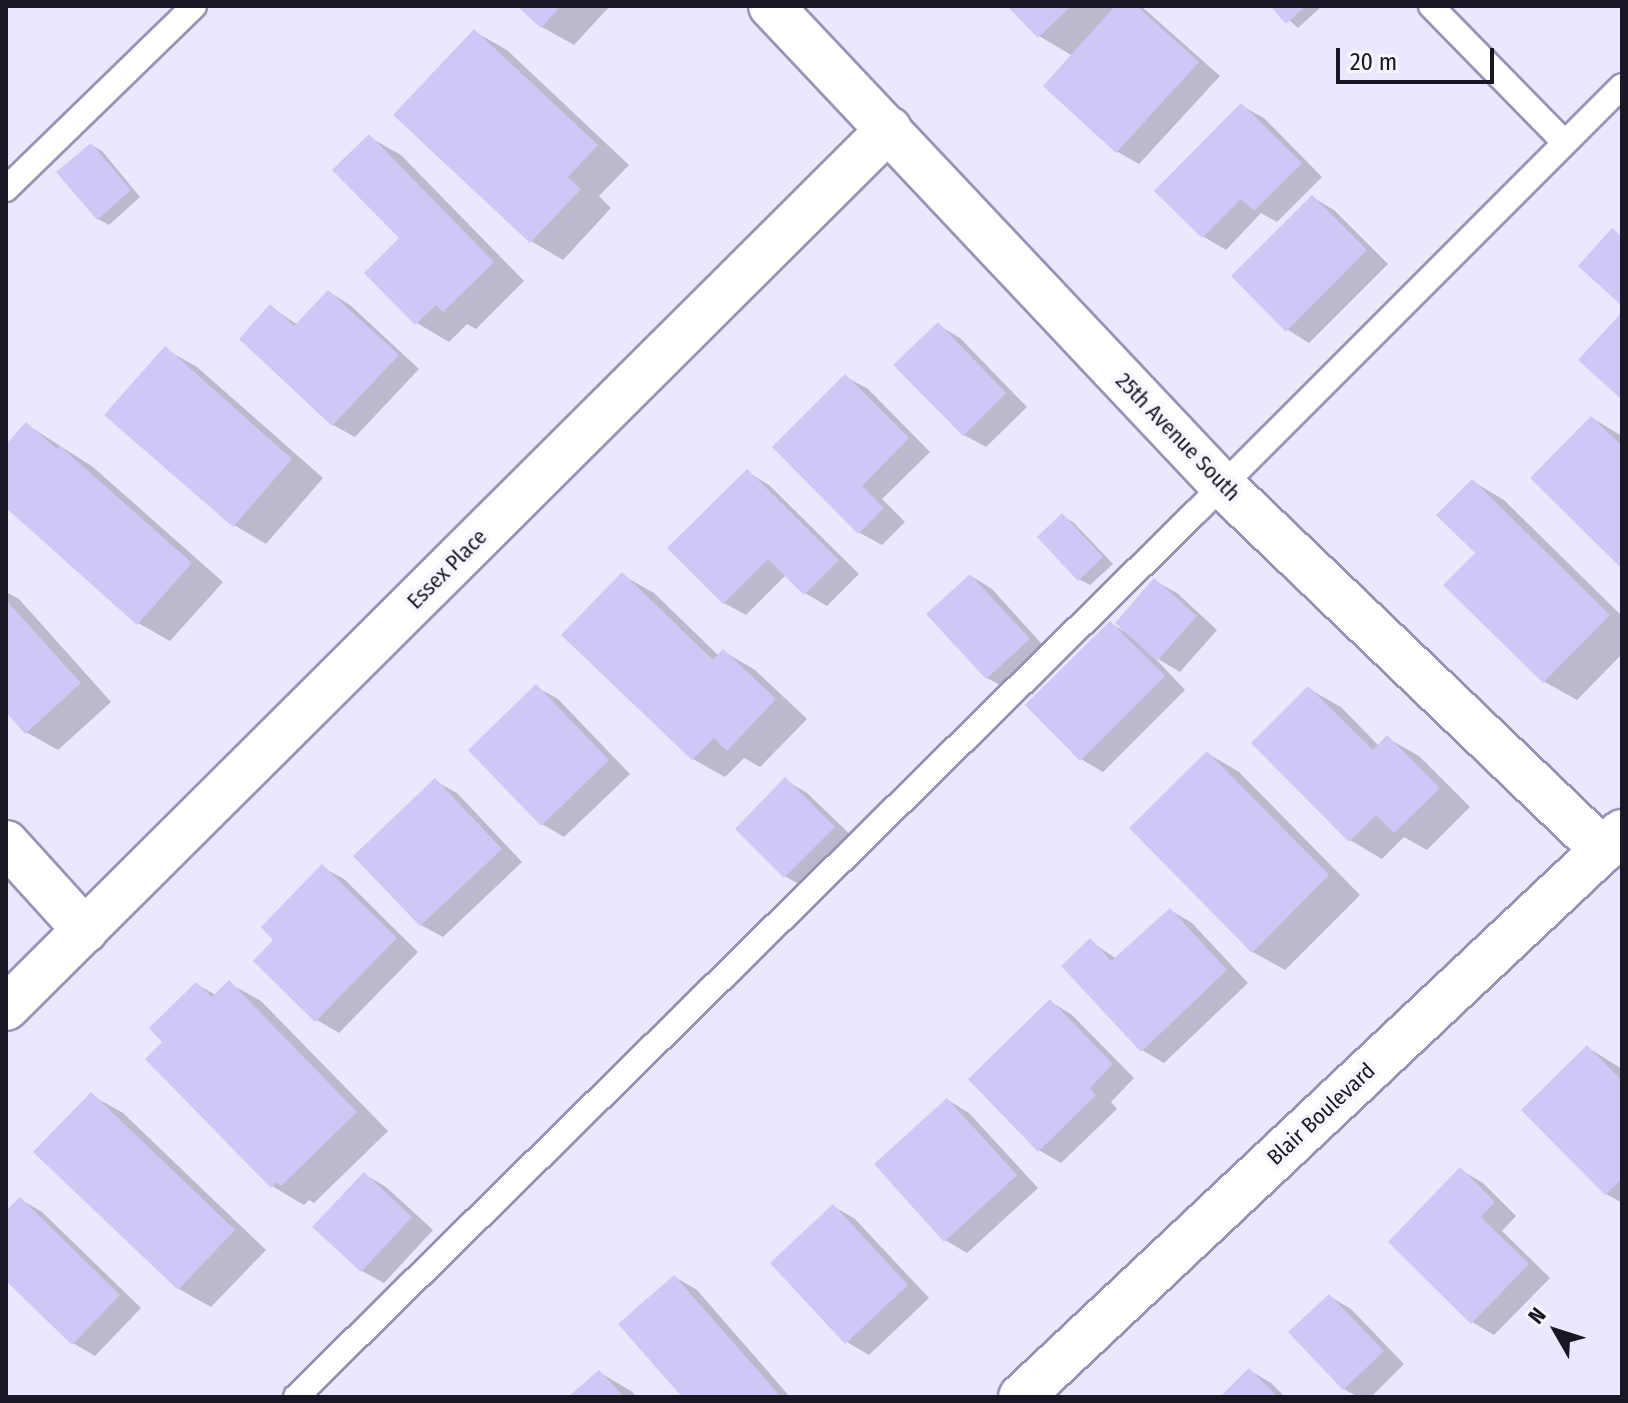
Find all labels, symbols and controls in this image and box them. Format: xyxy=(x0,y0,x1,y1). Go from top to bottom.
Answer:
scale bar xyxy=(1340,32,1498,82)
text: 20 m xyxy=(1350,48,1397,76)
street label: 25th Avenue South xyxy=(1110,368,1246,506)
street label: Essex Place xyxy=(402,524,492,614)
street label: Blair Boulevard xyxy=(1262,1057,1380,1171)
north arrow xyxy=(1516,1291,1596,1371)
text: N xyxy=(1522,1302,1552,1329)

